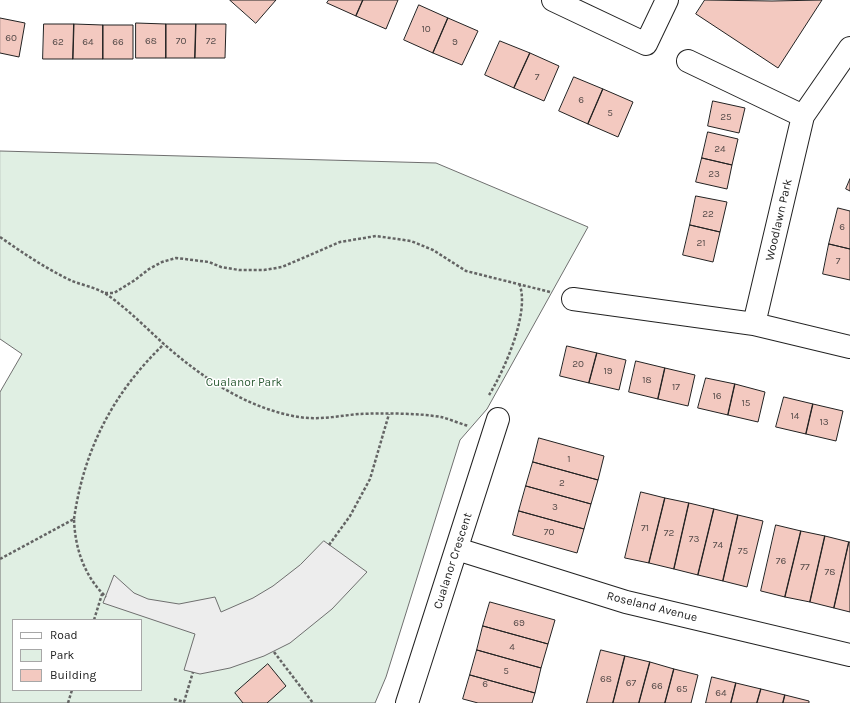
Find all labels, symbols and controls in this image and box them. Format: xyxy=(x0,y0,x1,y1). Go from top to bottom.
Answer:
house number: 10 xyxy=(421,23,431,35)
house number: 60 xyxy=(5,32,17,44)
house number: 68 xyxy=(145,35,157,47)
house number: 70 xyxy=(176,35,186,47)
house number: 72 xyxy=(206,35,216,47)
house number: 62 xyxy=(52,36,64,48)
house number: 64 xyxy=(82,36,94,48)
house number: 66 xyxy=(112,36,124,48)
house number: 9 xyxy=(452,36,458,48)
house number: 7 xyxy=(535,71,539,83)
house number: 6 xyxy=(578,94,584,106)
house number: 5 xyxy=(607,107,613,119)
house number: 25 xyxy=(720,111,732,123)
house number: 24 xyxy=(714,143,726,155)
house number: 23 xyxy=(708,168,720,180)
street label: Woodlawn Park xyxy=(763,178,795,262)
house number: 22 xyxy=(702,208,714,220)
house number: 6 xyxy=(839,221,845,233)
house number: 21 xyxy=(696,237,706,249)
house number: 7 xyxy=(836,255,840,267)
house number: 20 xyxy=(572,358,584,370)
house number: 19 xyxy=(603,365,613,377)
house number: 18 xyxy=(642,374,652,386)
park label: Cualanor Park xyxy=(206,376,282,390)
house number: 17 xyxy=(672,381,680,393)
house number: 16 xyxy=(712,390,722,402)
house number: 15 xyxy=(742,397,750,409)
house number: 14 xyxy=(791,410,799,422)
house number: 13 xyxy=(819,416,829,428)
house number: 1 xyxy=(567,453,571,465)
house number: 2 xyxy=(559,477,565,489)
house number: 3 xyxy=(552,501,558,513)
street label: Cualanor Crescent xyxy=(431,511,475,611)
house number: 71 xyxy=(641,522,649,534)
house number: 70 xyxy=(544,526,554,538)
house number: 72 xyxy=(664,527,674,539)
house number: 73 xyxy=(689,533,699,545)
house number: 74 xyxy=(713,539,723,551)
house number: 75 xyxy=(738,545,748,557)
house number: 76 xyxy=(776,555,786,567)
house number: 77 xyxy=(800,561,810,573)
house number: 78 xyxy=(825,566,835,578)
street label: Roseland Avenue xyxy=(605,589,699,625)
house number: 69 xyxy=(513,617,525,629)
legend xyxy=(12,619,142,691)
text: Road xyxy=(50,628,78,642)
house number: 4 xyxy=(509,641,515,653)
text: Park xyxy=(50,648,74,662)
house number: 5 xyxy=(503,665,509,677)
text: Building xyxy=(50,668,96,682)
house number: 68 xyxy=(600,673,612,685)
house number: 67 xyxy=(626,677,636,689)
house number: 6 xyxy=(482,678,488,690)
house number: 66 xyxy=(651,680,663,692)
house number: 65 xyxy=(676,683,688,695)
house number: 64 xyxy=(715,687,727,699)

